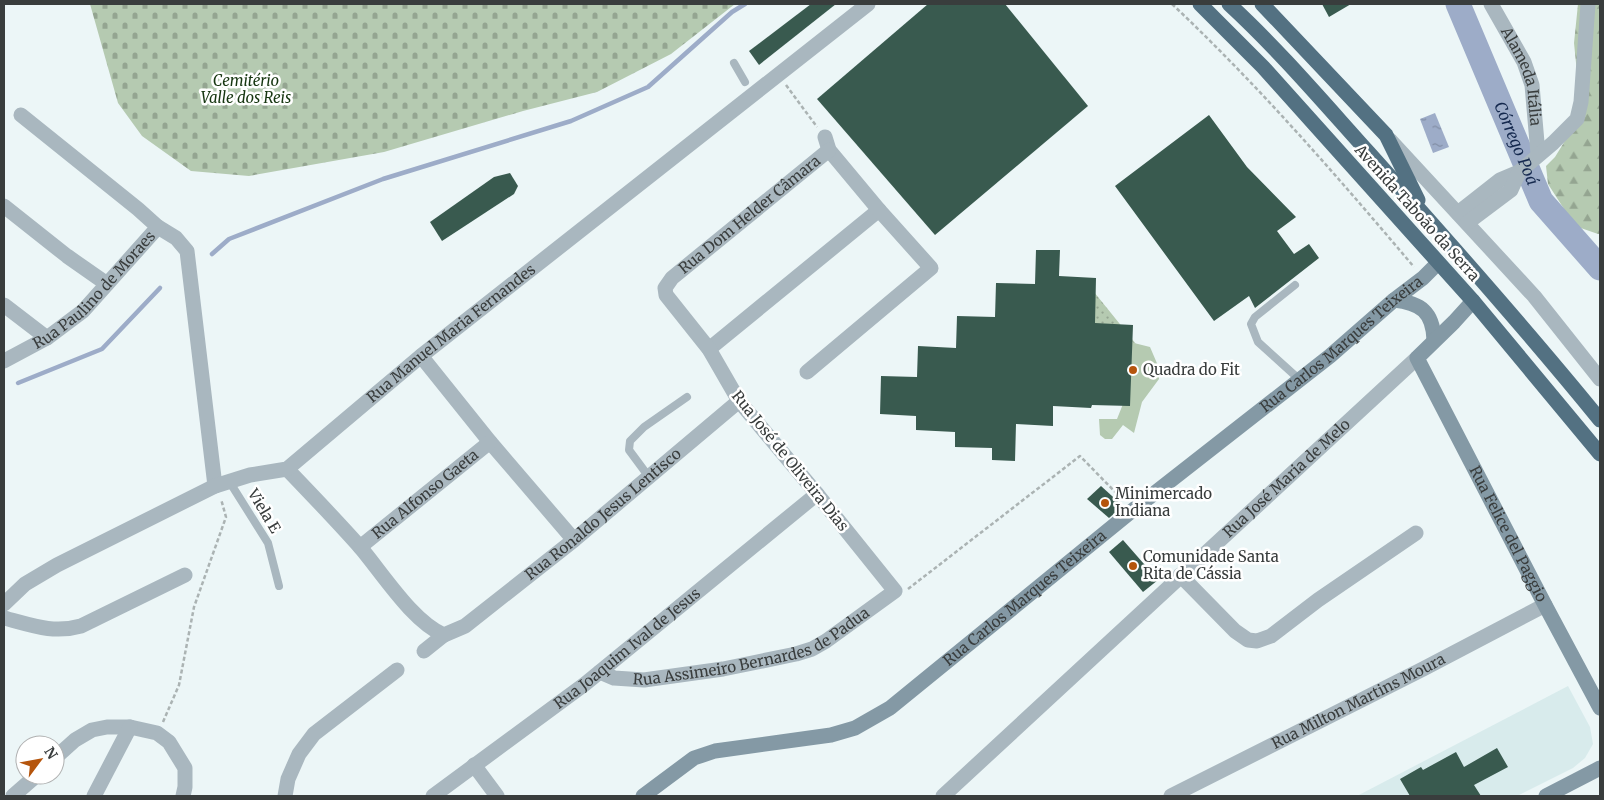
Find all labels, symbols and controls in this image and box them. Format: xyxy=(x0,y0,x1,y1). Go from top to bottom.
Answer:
street label: Alameda Itália xyxy=(1497,23,1546,127)
park label: Cemitério Valle dos Reis xyxy=(201,71,291,107)
water label: Córrego Poá xyxy=(1490,98,1543,188)
street label: Avenida Taboão da Serra xyxy=(1350,140,1484,285)
street label: Rua Dom Helder Câmara xyxy=(675,151,824,278)
street label: Rua Paulino de Moraes xyxy=(29,227,159,353)
street label: Rua Manuel Maria Fernandes xyxy=(363,260,539,407)
street label: Rua Carlos Marques Teixeira xyxy=(1256,272,1426,416)
place label: Quadra do Fit xyxy=(1143,360,1240,379)
marker: Quadra do Fit xyxy=(1127,364,1139,376)
street label: Rua José de Oliveira Dias xyxy=(728,387,853,535)
street label: Rua José Maria de Melo xyxy=(1219,414,1354,542)
street label: Rua Ronaldo Jesus Lentisco xyxy=(521,444,685,584)
street label: Rua Alfonso Gaeta xyxy=(368,445,482,543)
street label: Rua Felice del Paggio xyxy=(1465,462,1552,605)
street label: Viela E xyxy=(243,484,285,537)
place label: Minimercado Indiana xyxy=(1115,484,1212,520)
marker: Minimercado Indiana xyxy=(1099,497,1111,509)
street label: Rua Carlos Marques Teixeira xyxy=(939,526,1110,670)
place label: Comunidade Santa Rita de Cássia xyxy=(1143,547,1279,583)
marker: Comunidade Santa Rita de Cássia xyxy=(1127,560,1139,572)
street label: Rua Joaquim Ival de Jesus xyxy=(550,583,704,713)
street label: Rua Assimeiro Bernardes de Padua xyxy=(632,603,873,689)
street label: Rua Milton Martins Moura xyxy=(1268,649,1448,753)
north arrow xyxy=(15,735,65,785)
text: N xyxy=(40,744,62,763)

